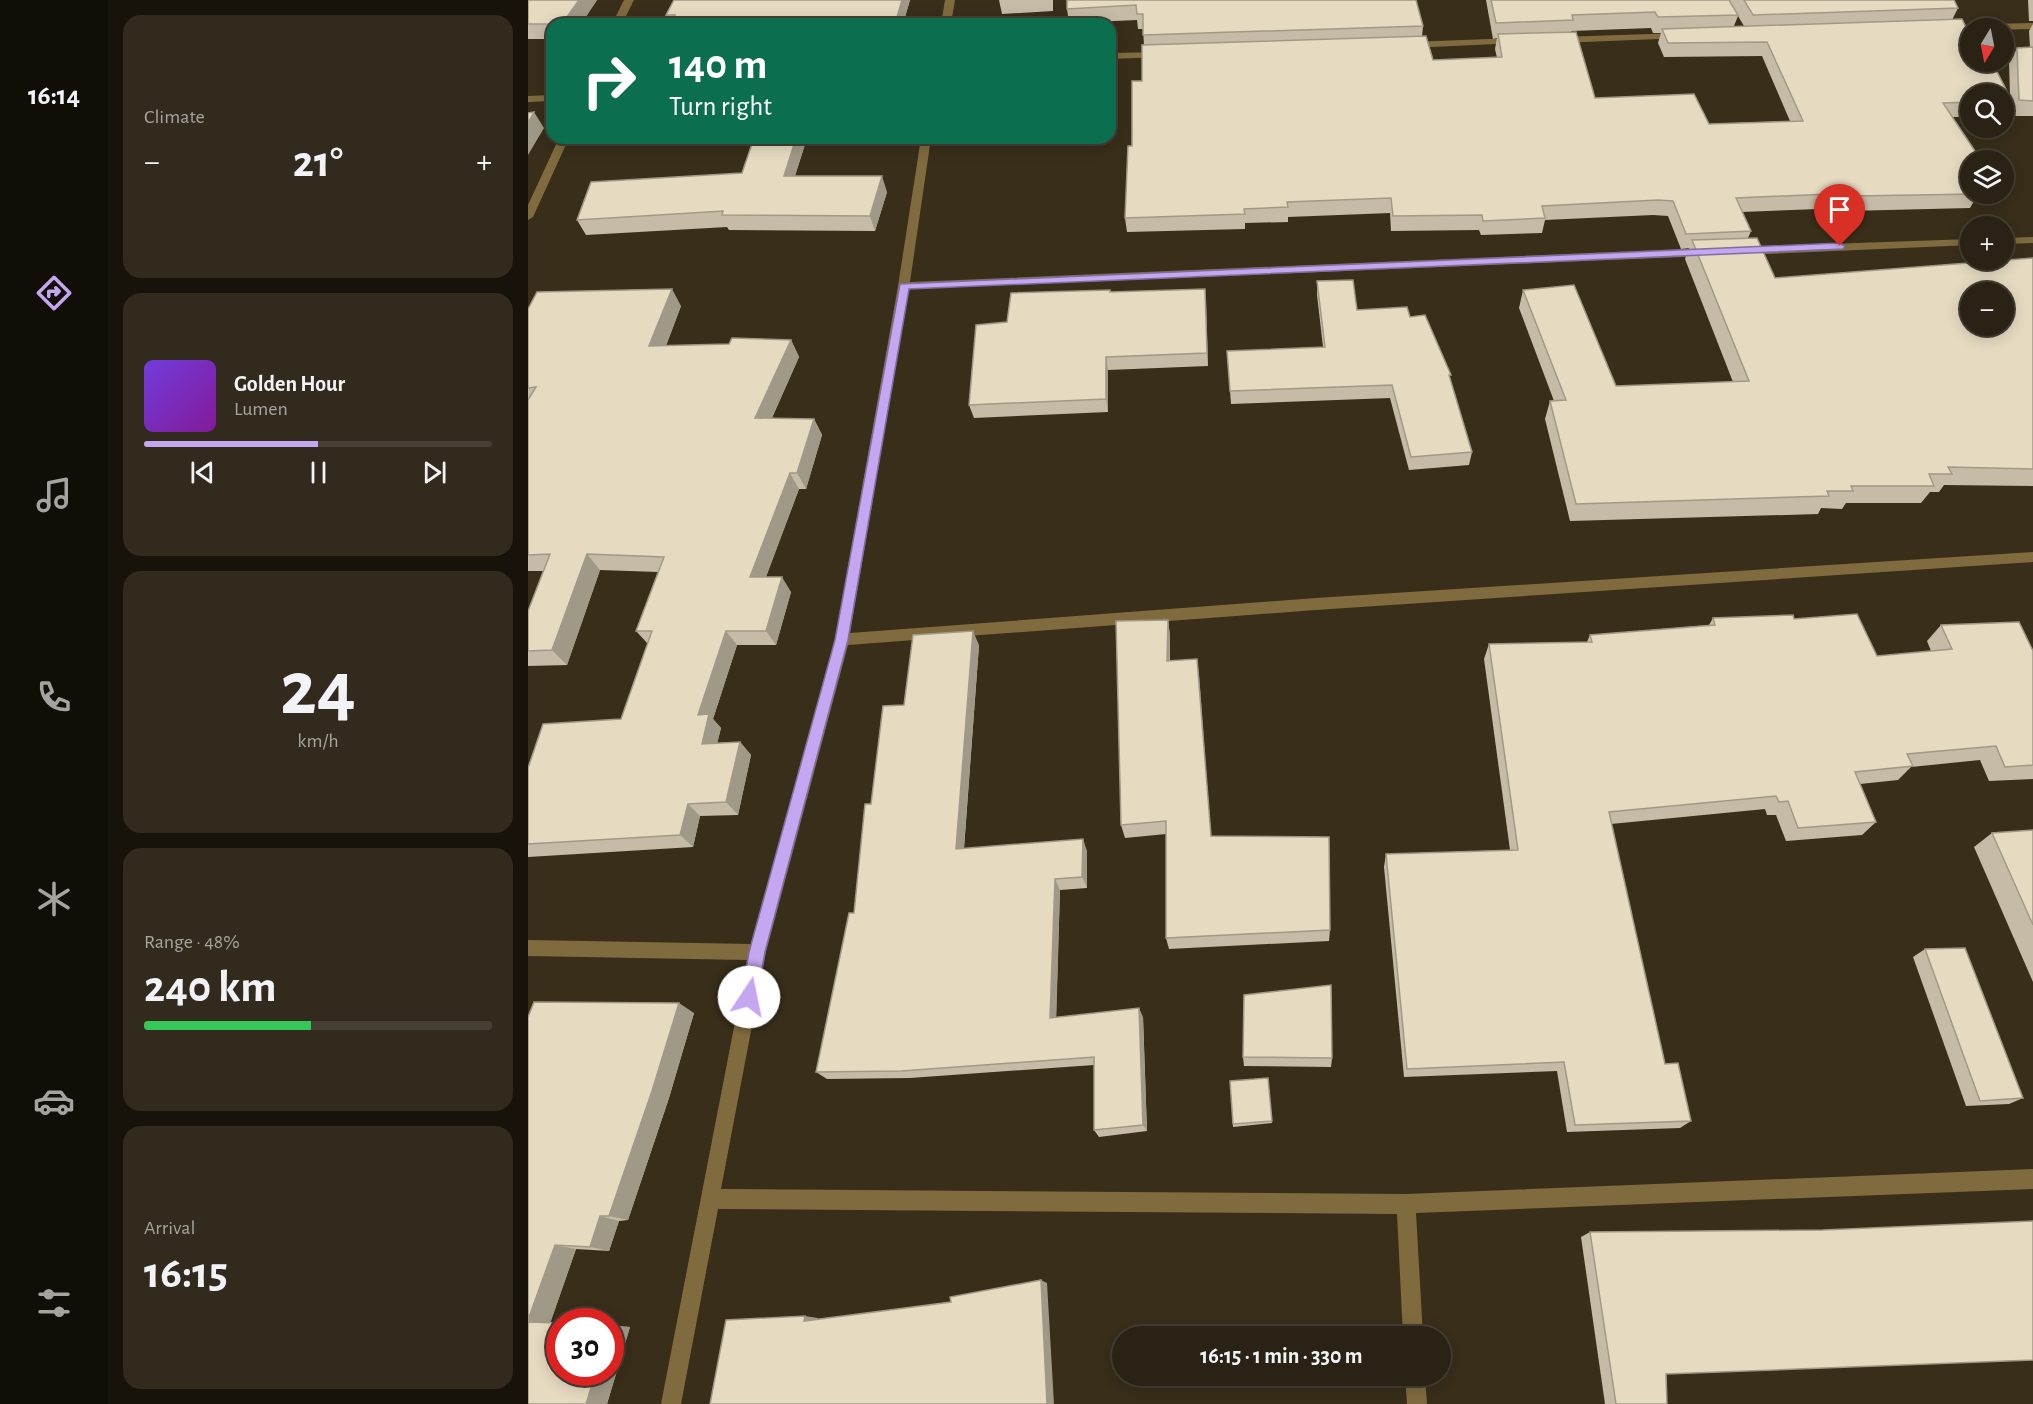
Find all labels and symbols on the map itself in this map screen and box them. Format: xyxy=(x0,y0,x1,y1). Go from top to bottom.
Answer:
north arrow xyxy=(1960,18,2014,72)
pin xyxy=(1814,184,1865,246)
position arrow xyxy=(717,965,781,1029)
speed limit sign: 30 xyxy=(546,1308,624,1386)

